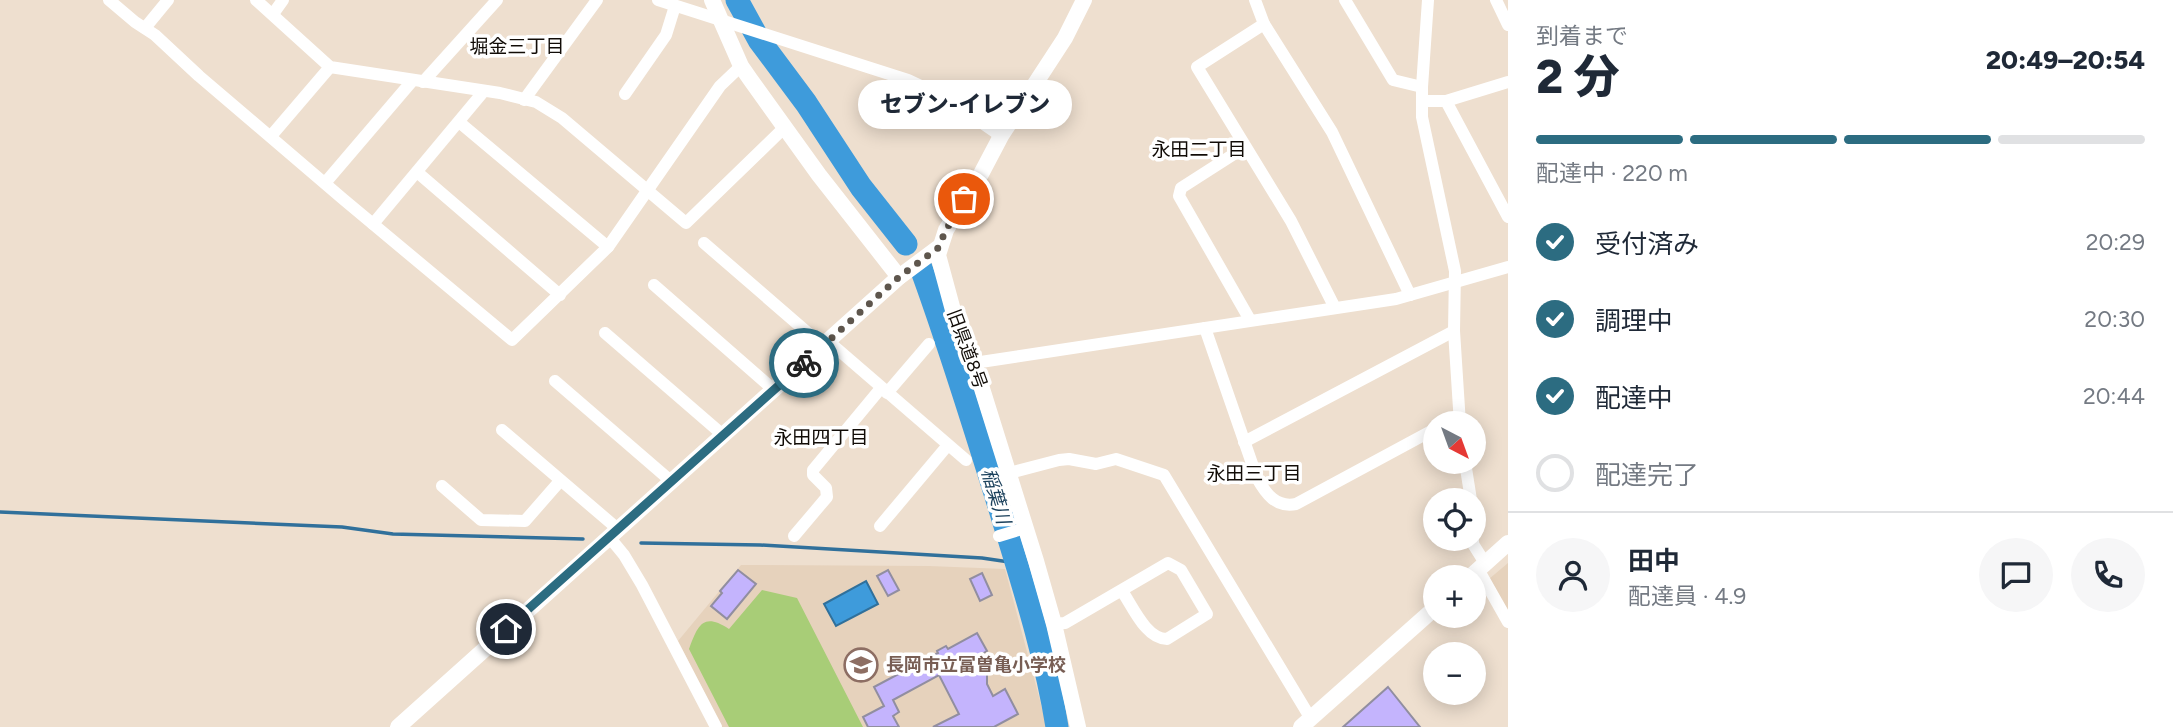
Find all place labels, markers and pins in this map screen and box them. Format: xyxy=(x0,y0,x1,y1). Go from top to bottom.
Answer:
callout: セブン-イレブン xyxy=(857,80,1071,129)
pin xyxy=(934,169,994,229)
pin xyxy=(476,599,536,659)
school or university icon: 長岡市立富曽亀小学校 xyxy=(842,646,880,684)
place label: 長岡市立富曽亀小学校 xyxy=(886,654,1066,676)

